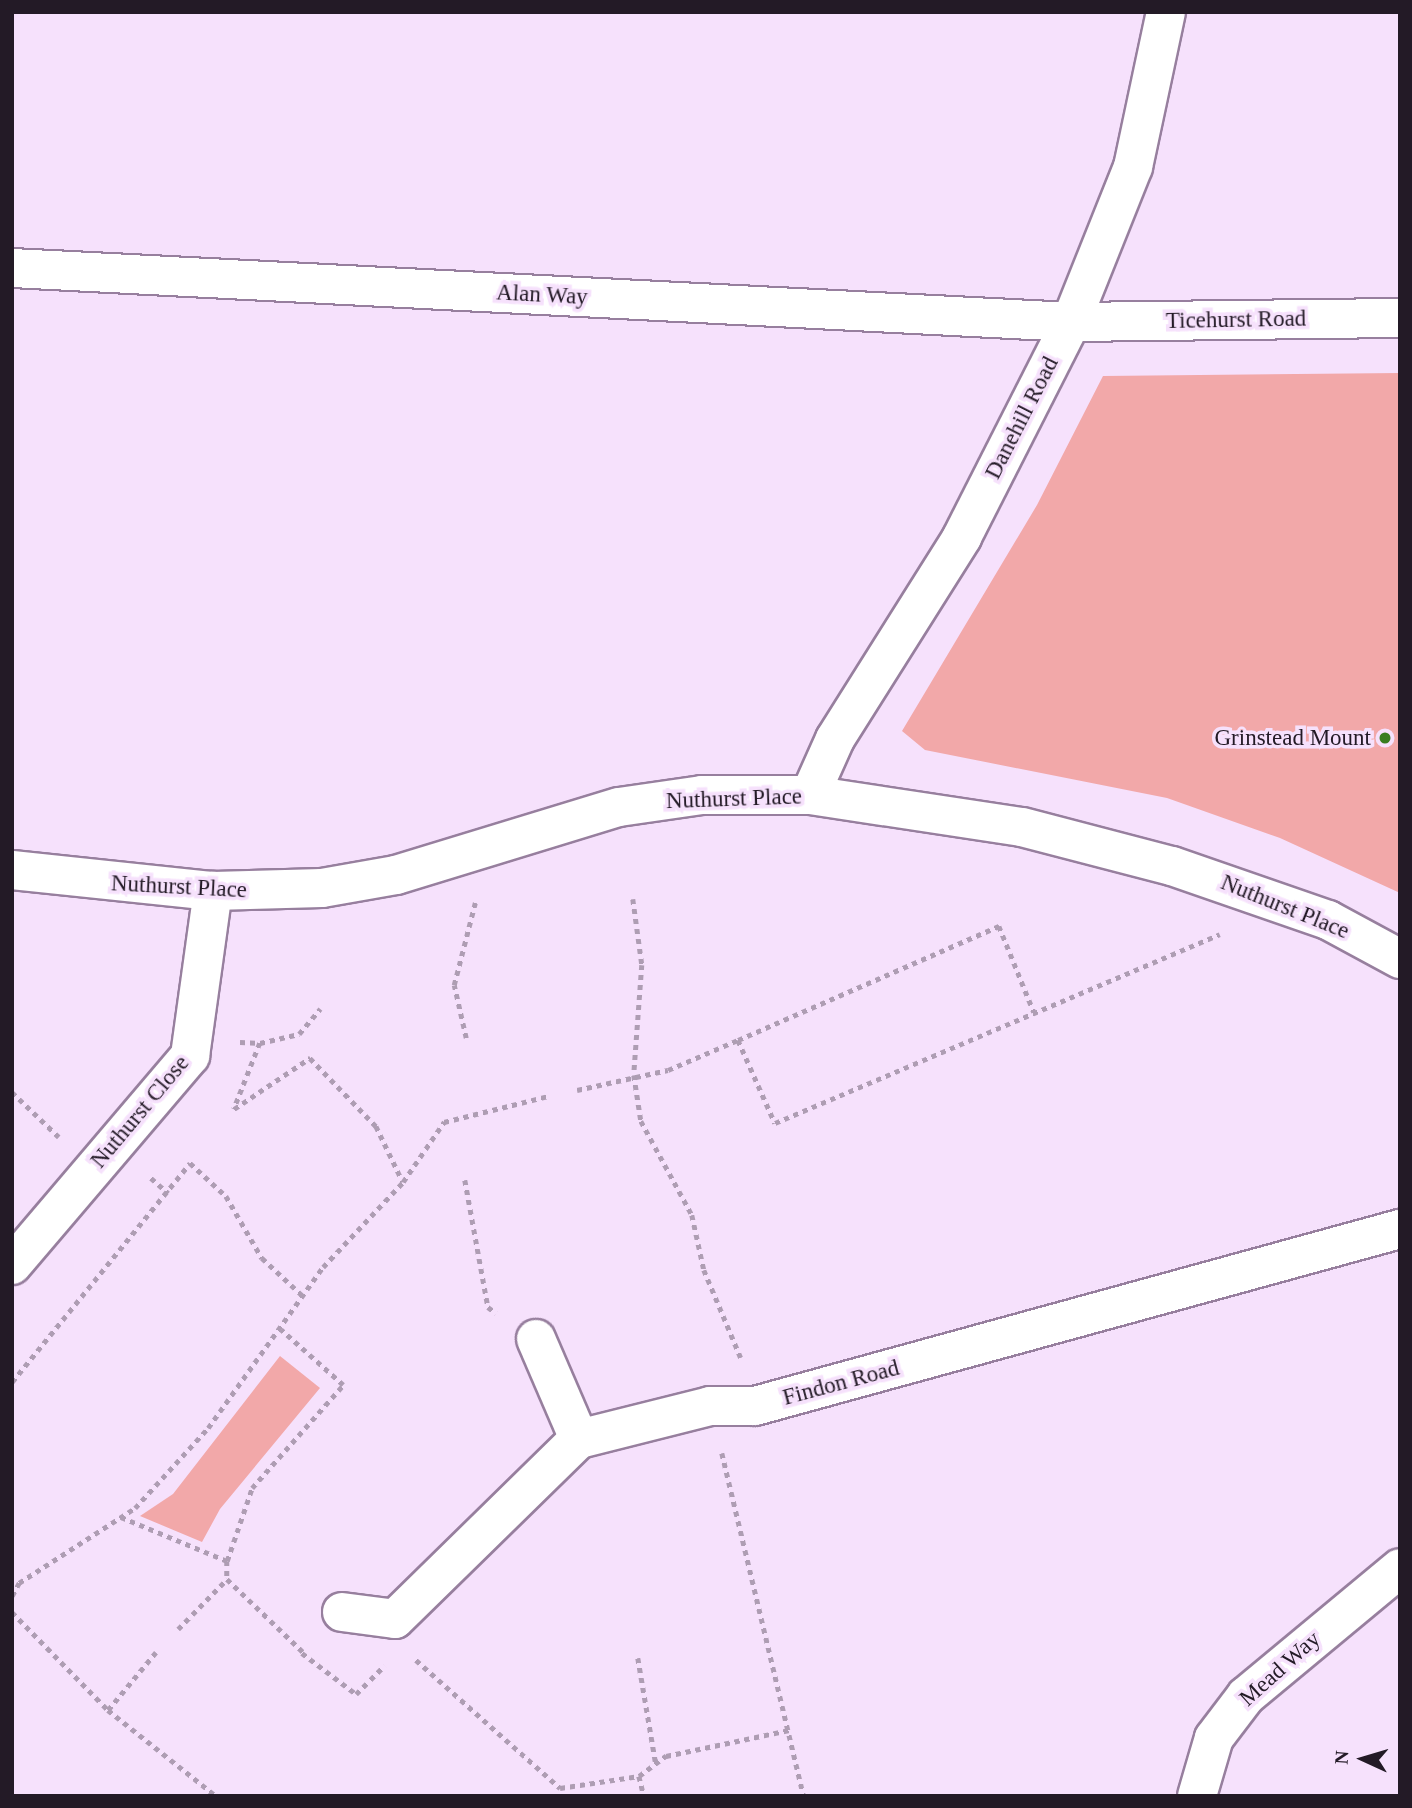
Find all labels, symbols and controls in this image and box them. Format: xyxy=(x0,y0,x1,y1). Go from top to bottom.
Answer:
street label: Alan Way xyxy=(495,279,589,311)
street label: Ticehurst Road xyxy=(1166,305,1306,335)
street label: Danehill Road xyxy=(979,352,1065,484)
place label: Grinstead Mount xyxy=(1214,724,1371,752)
marker: Grinstead Mount xyxy=(1377,730,1393,746)
street label: Nuthurst Place xyxy=(666,783,802,815)
street label: Nuthurst Place xyxy=(1217,869,1353,945)
street label: Nuthurst Place xyxy=(110,870,248,904)
street label: Nuthurst Close xyxy=(85,1050,195,1174)
street label: Findon Road xyxy=(780,1354,902,1412)
street label: Mead Way xyxy=(1234,1625,1326,1713)
north arrow xyxy=(1328,1724,1398,1794)
text: N xyxy=(1331,1750,1353,1765)

